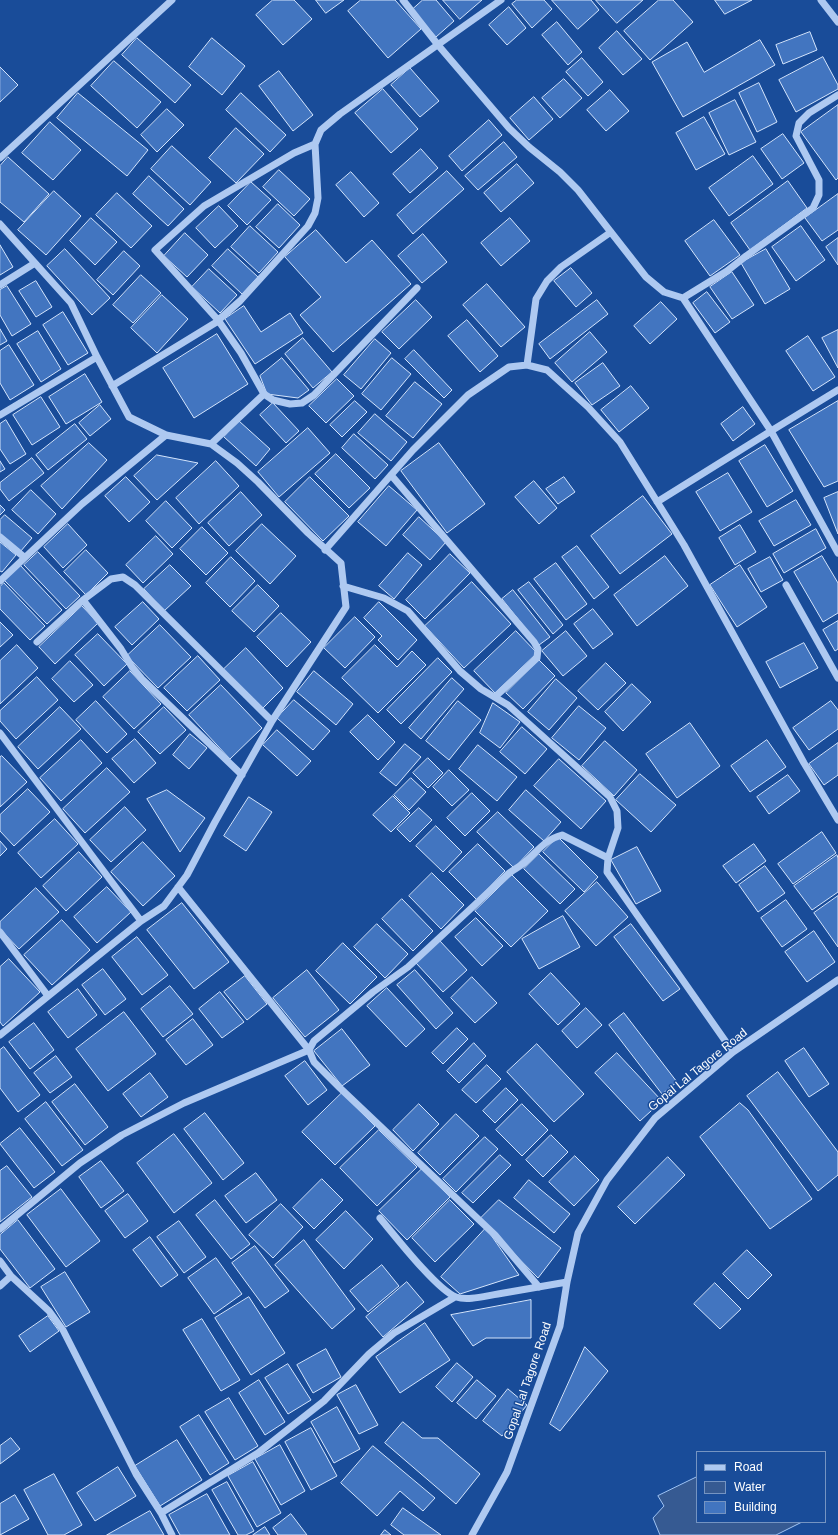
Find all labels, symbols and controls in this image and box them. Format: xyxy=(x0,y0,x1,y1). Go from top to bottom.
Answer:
street label: Gopal Lal Tagore Road xyxy=(646,1026,750,1114)
street label: Gopal Lal Tagore Road xyxy=(501,1320,555,1442)
legend xyxy=(696,1451,826,1523)
text: Road xyxy=(734,1460,763,1474)
text: Water xyxy=(734,1480,766,1494)
text: Building xyxy=(734,1500,777,1514)

